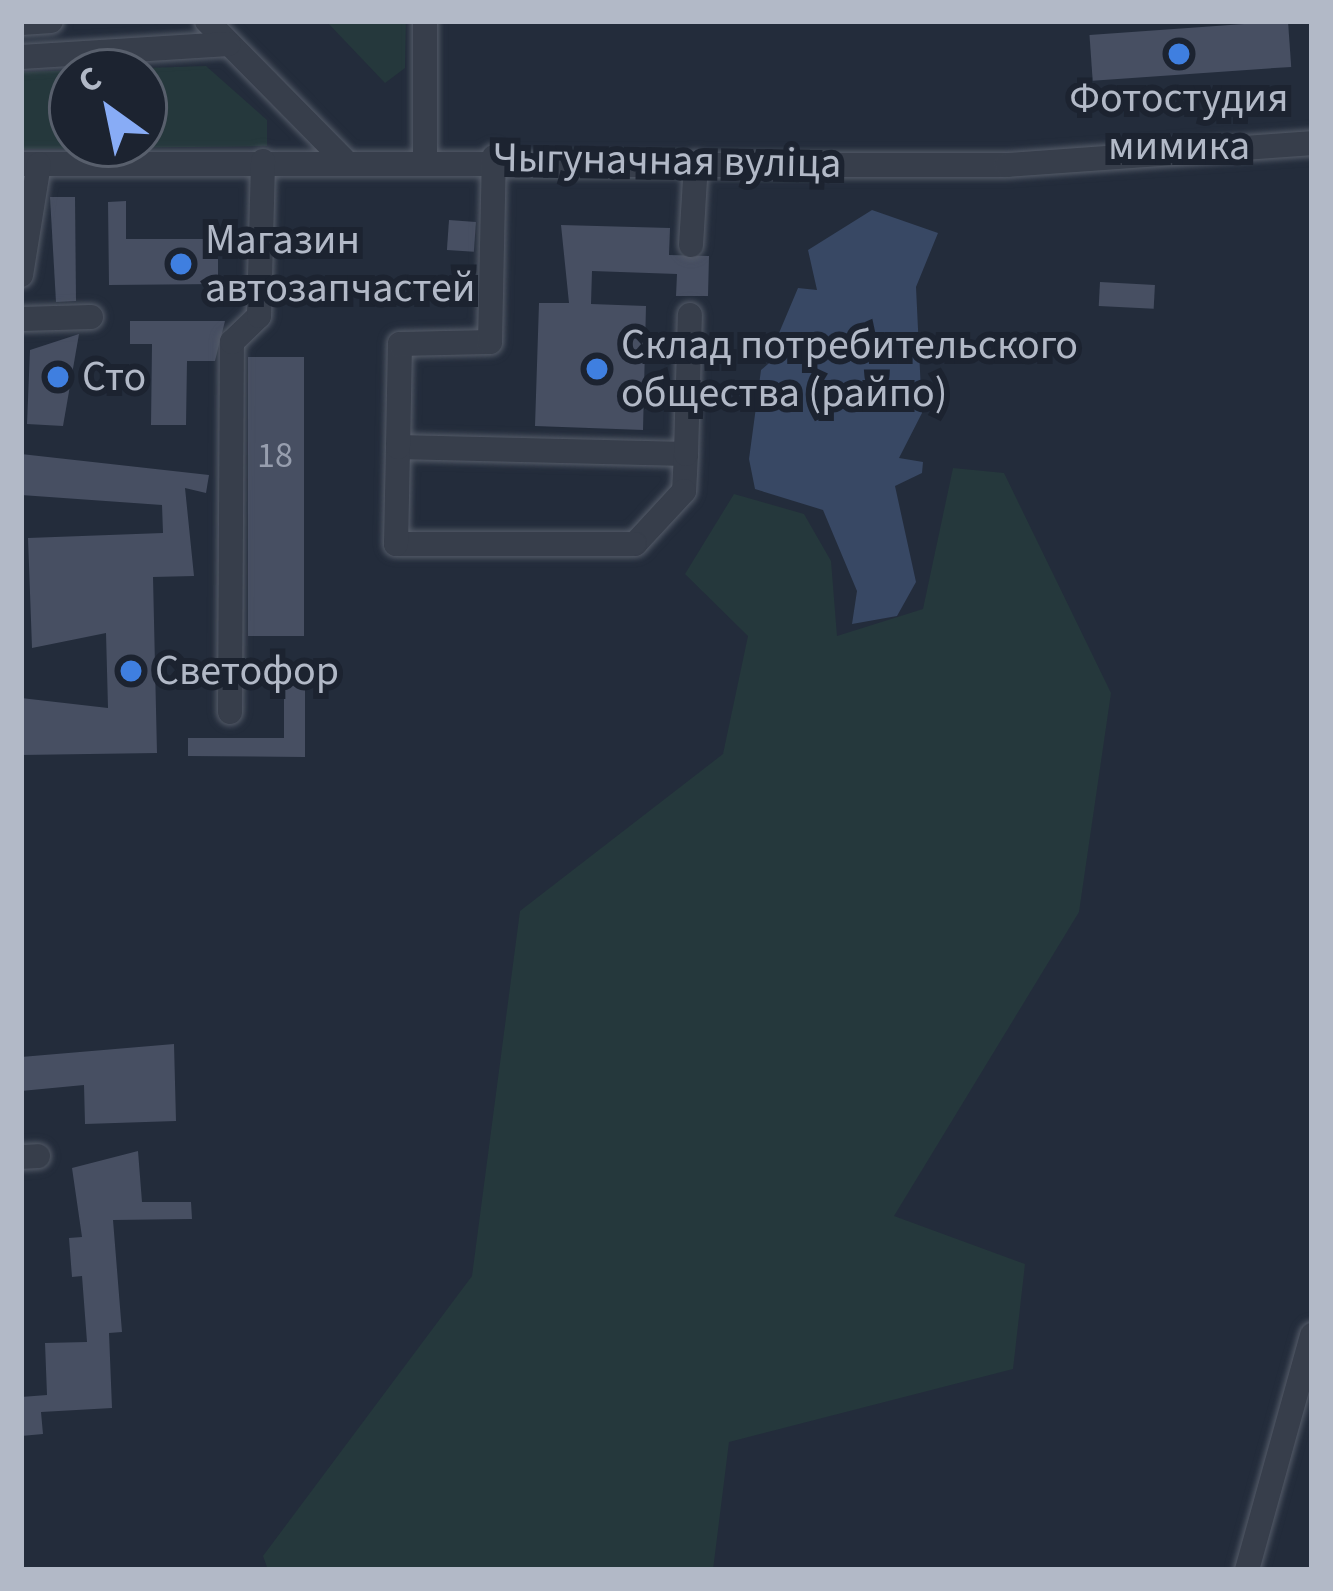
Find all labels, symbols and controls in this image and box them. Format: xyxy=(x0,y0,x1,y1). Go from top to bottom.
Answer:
marker: Фотостудия мимика xyxy=(1166,41,1192,67)
north arrow xyxy=(48,48,168,168)
text: С xyxy=(69,55,111,105)
place label: Фотостудия мимика xyxy=(1069,73,1289,172)
street label: Чыгуначная вуліца xyxy=(492,133,842,189)
place label: Магазин автозапчастей xyxy=(205,215,476,314)
marker: Магазин автозапчастей xyxy=(168,251,194,277)
place label: Склад потребительского общества (райпо) xyxy=(621,320,1078,418)
place label: Сто xyxy=(82,352,146,402)
marker: Склад потребительского общества (райпо) xyxy=(584,356,610,382)
marker: Сто xyxy=(45,364,71,390)
house number: 18 xyxy=(257,434,293,478)
place label: Светофор xyxy=(155,646,339,696)
marker: Светофор xyxy=(118,658,144,684)

